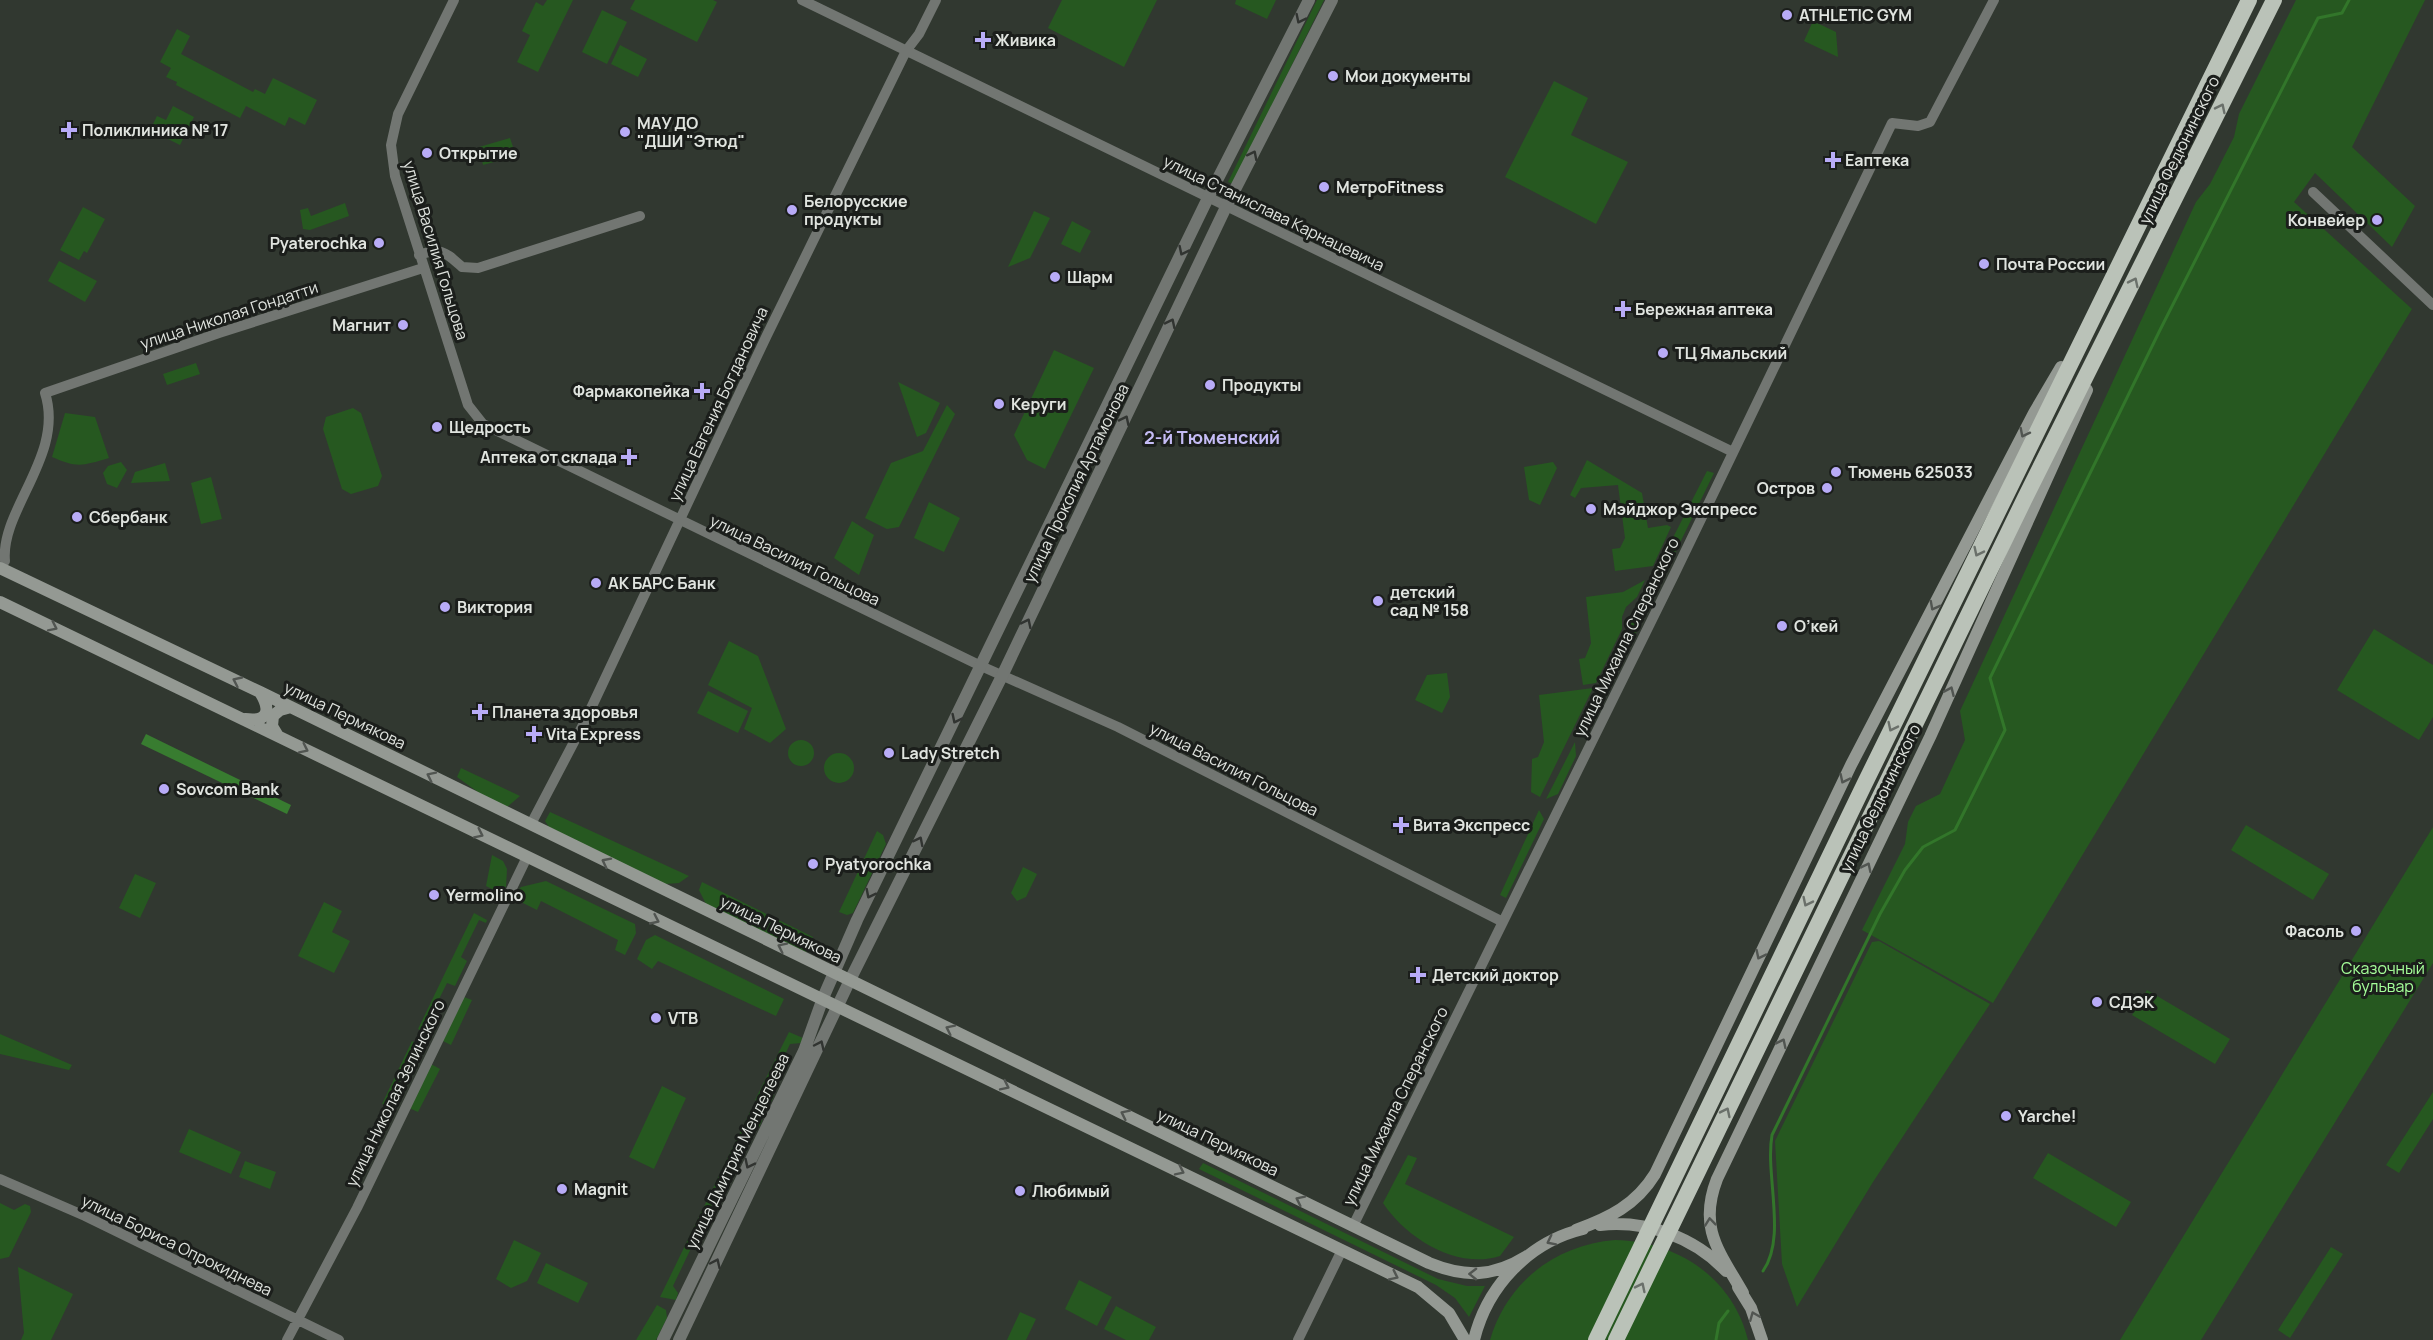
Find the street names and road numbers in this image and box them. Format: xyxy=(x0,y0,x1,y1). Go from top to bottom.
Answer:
street label: улица Федюнинского xyxy=(2134,72,2224,228)
street label: улица Станислава Карнацевича xyxy=(1160,150,1388,276)
street label: улица Василия Гольцова xyxy=(398,158,474,342)
street label: улица Николая Гондатти xyxy=(137,276,321,354)
street label: улица Евгения Богдановича xyxy=(663,303,773,505)
street label: улица Прокопия Артамонова xyxy=(1018,380,1134,586)
street label: улица Василия Гольцова xyxy=(706,509,884,611)
street label: улица Михаила Сперанского xyxy=(1568,534,1684,740)
street label: улица Пермякова xyxy=(280,676,410,754)
street label: улица Василия Гольцова xyxy=(1146,717,1322,821)
street label: улица Федюнинского xyxy=(1835,720,1925,876)
street label: улица Пермякова xyxy=(716,890,846,968)
street label: улица Николая Зелинского xyxy=(340,996,450,1190)
street label: улица Михаила Сперанского xyxy=(1337,1003,1453,1209)
street label: улица Дмитрия Менделеева xyxy=(680,1049,794,1253)
street label: улица Пермякова xyxy=(1153,1103,1283,1181)
street label: улица Бориса Опрокиднева xyxy=(78,1189,276,1301)

